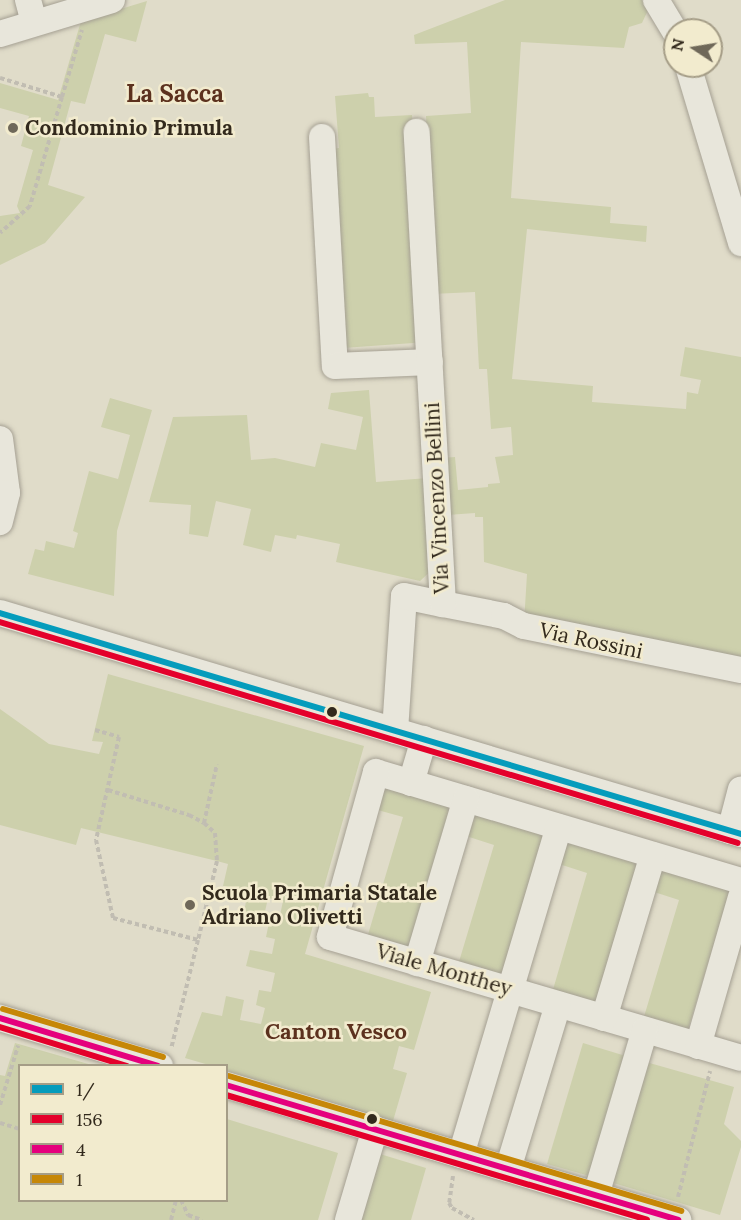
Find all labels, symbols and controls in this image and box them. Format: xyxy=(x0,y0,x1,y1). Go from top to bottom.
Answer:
north arrow xyxy=(663,18,723,78)
text: N xyxy=(666,37,688,53)
district label: La Sacca xyxy=(126,80,224,108)
place label: Condominio Primula xyxy=(25,115,233,141)
marker: Condominio Primula xyxy=(6,121,20,135)
street label: Via Vincenzo Bellini xyxy=(419,402,455,594)
street label: Via Rossini xyxy=(537,618,645,664)
unlabelled marker xyxy=(326,706,338,718)
place label: Scuola Primaria Statale Adriano Olivetti xyxy=(202,880,437,930)
marker: Scuola Primaria Statale Adriano Olivetti xyxy=(183,898,197,912)
street label: Viale Monthey xyxy=(373,939,515,1001)
district label: Canton Vesco xyxy=(265,1019,407,1045)
legend xyxy=(18,1064,228,1202)
text: 1/ xyxy=(76,1078,95,1101)
text: 156 xyxy=(76,1108,103,1131)
unlabelled marker xyxy=(366,1113,378,1125)
text: 4 xyxy=(76,1138,86,1161)
text: 1 xyxy=(76,1168,83,1191)

